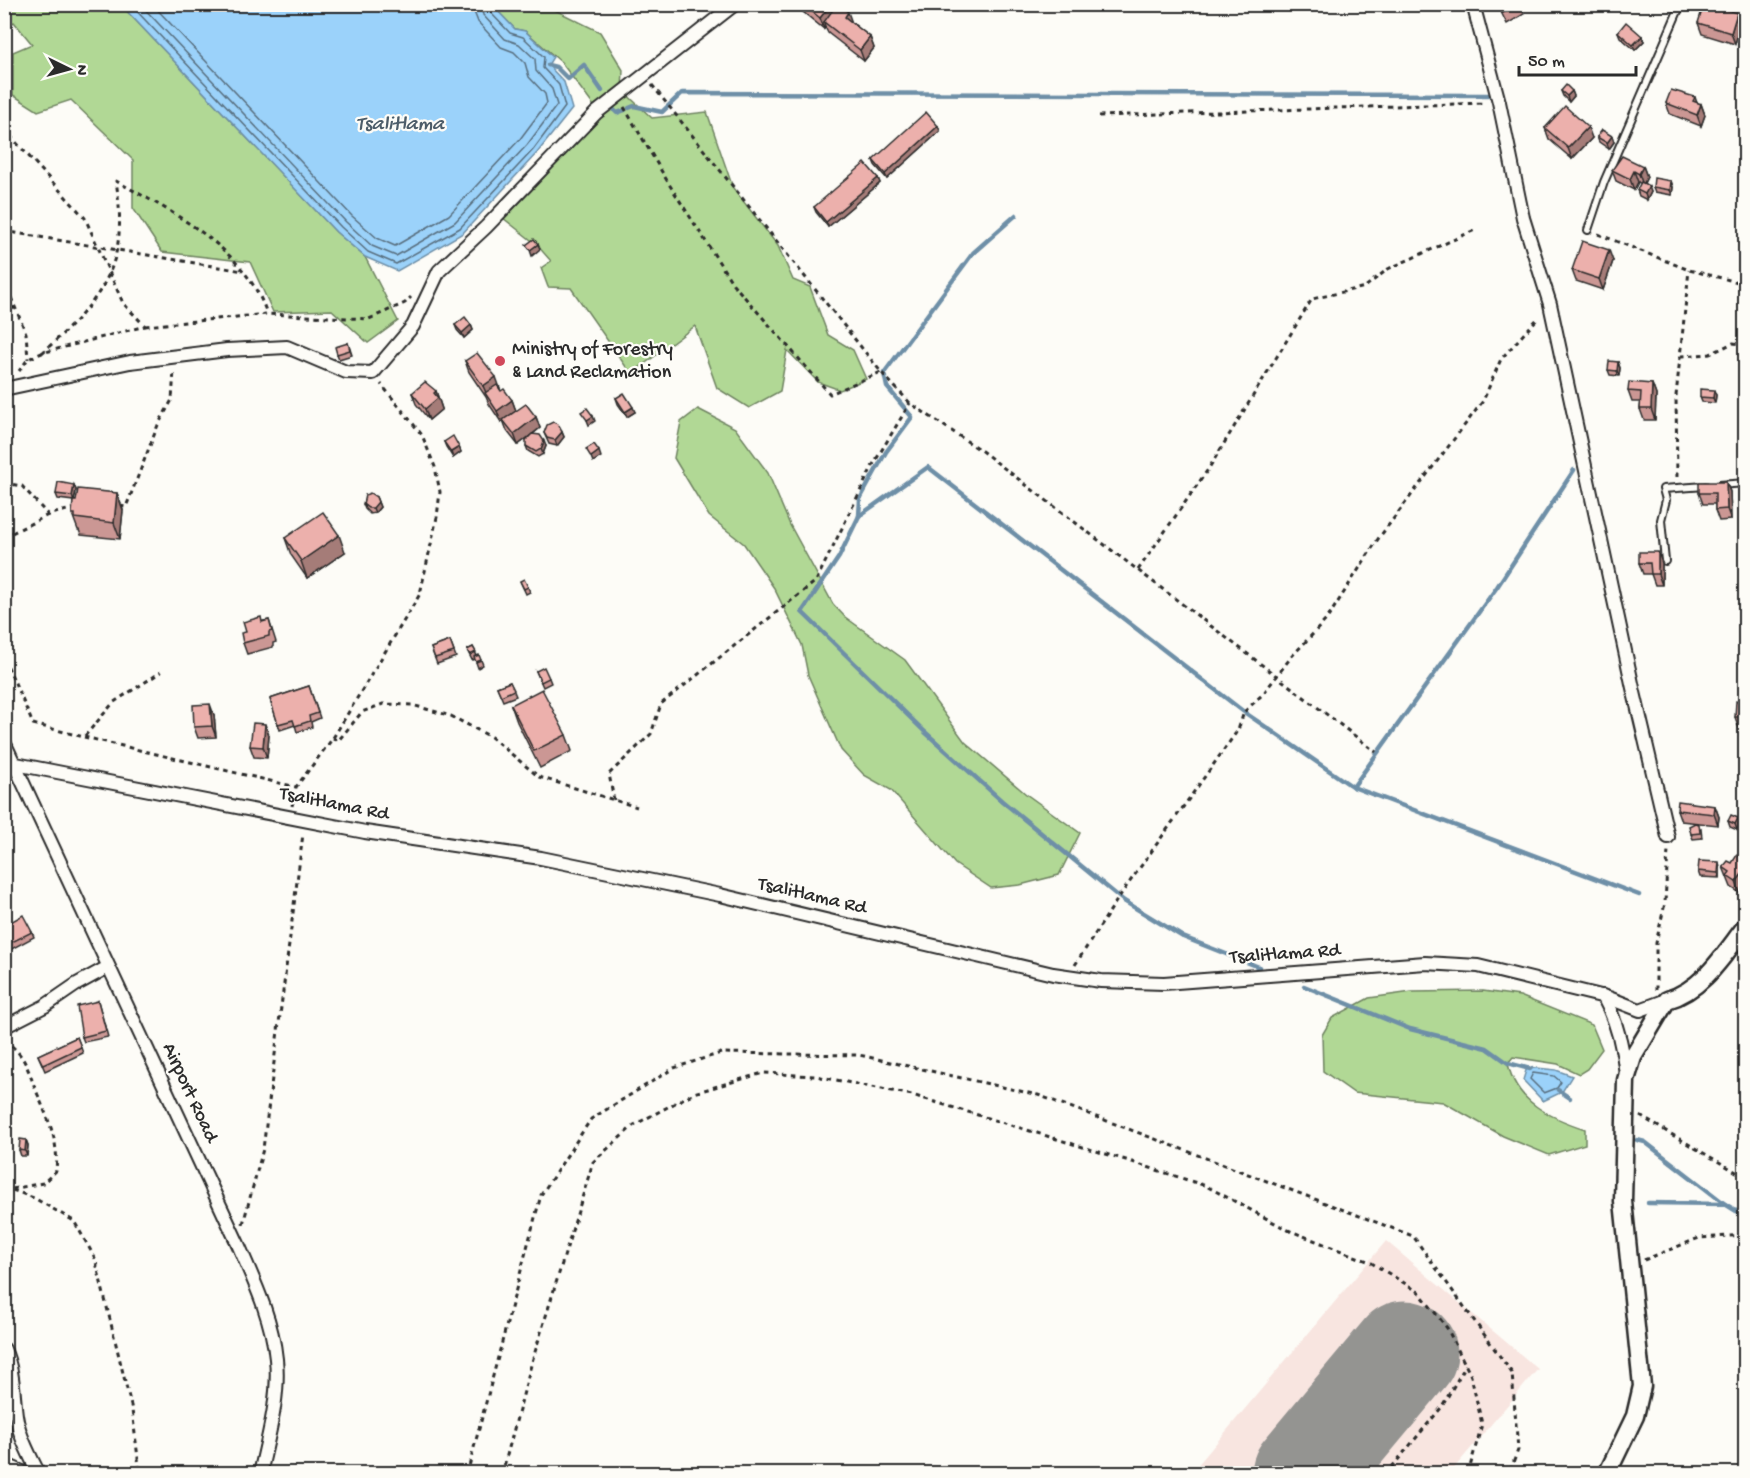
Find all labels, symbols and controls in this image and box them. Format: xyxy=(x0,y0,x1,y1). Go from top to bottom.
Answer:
north arrow xyxy=(39,39,99,99)
scale bar xyxy=(1519,39,1636,77)
text: 50 m xyxy=(1528,52,1565,73)
text: N xyxy=(70,64,90,77)
water label: Tsalitlama xyxy=(356,113,445,138)
place label: Ministry of Forestry & Land Reclamation xyxy=(512,339,673,385)
marker: Ministry of Forestry & Land Reclamation xyxy=(493,354,507,368)
street label: Tsalitlama Rd xyxy=(276,783,393,827)
street label: Tsalitlama Rd xyxy=(754,873,871,921)
street label: Tsalitlama Rd xyxy=(1228,940,1343,970)
street label: Airport Road xyxy=(156,1040,223,1148)

